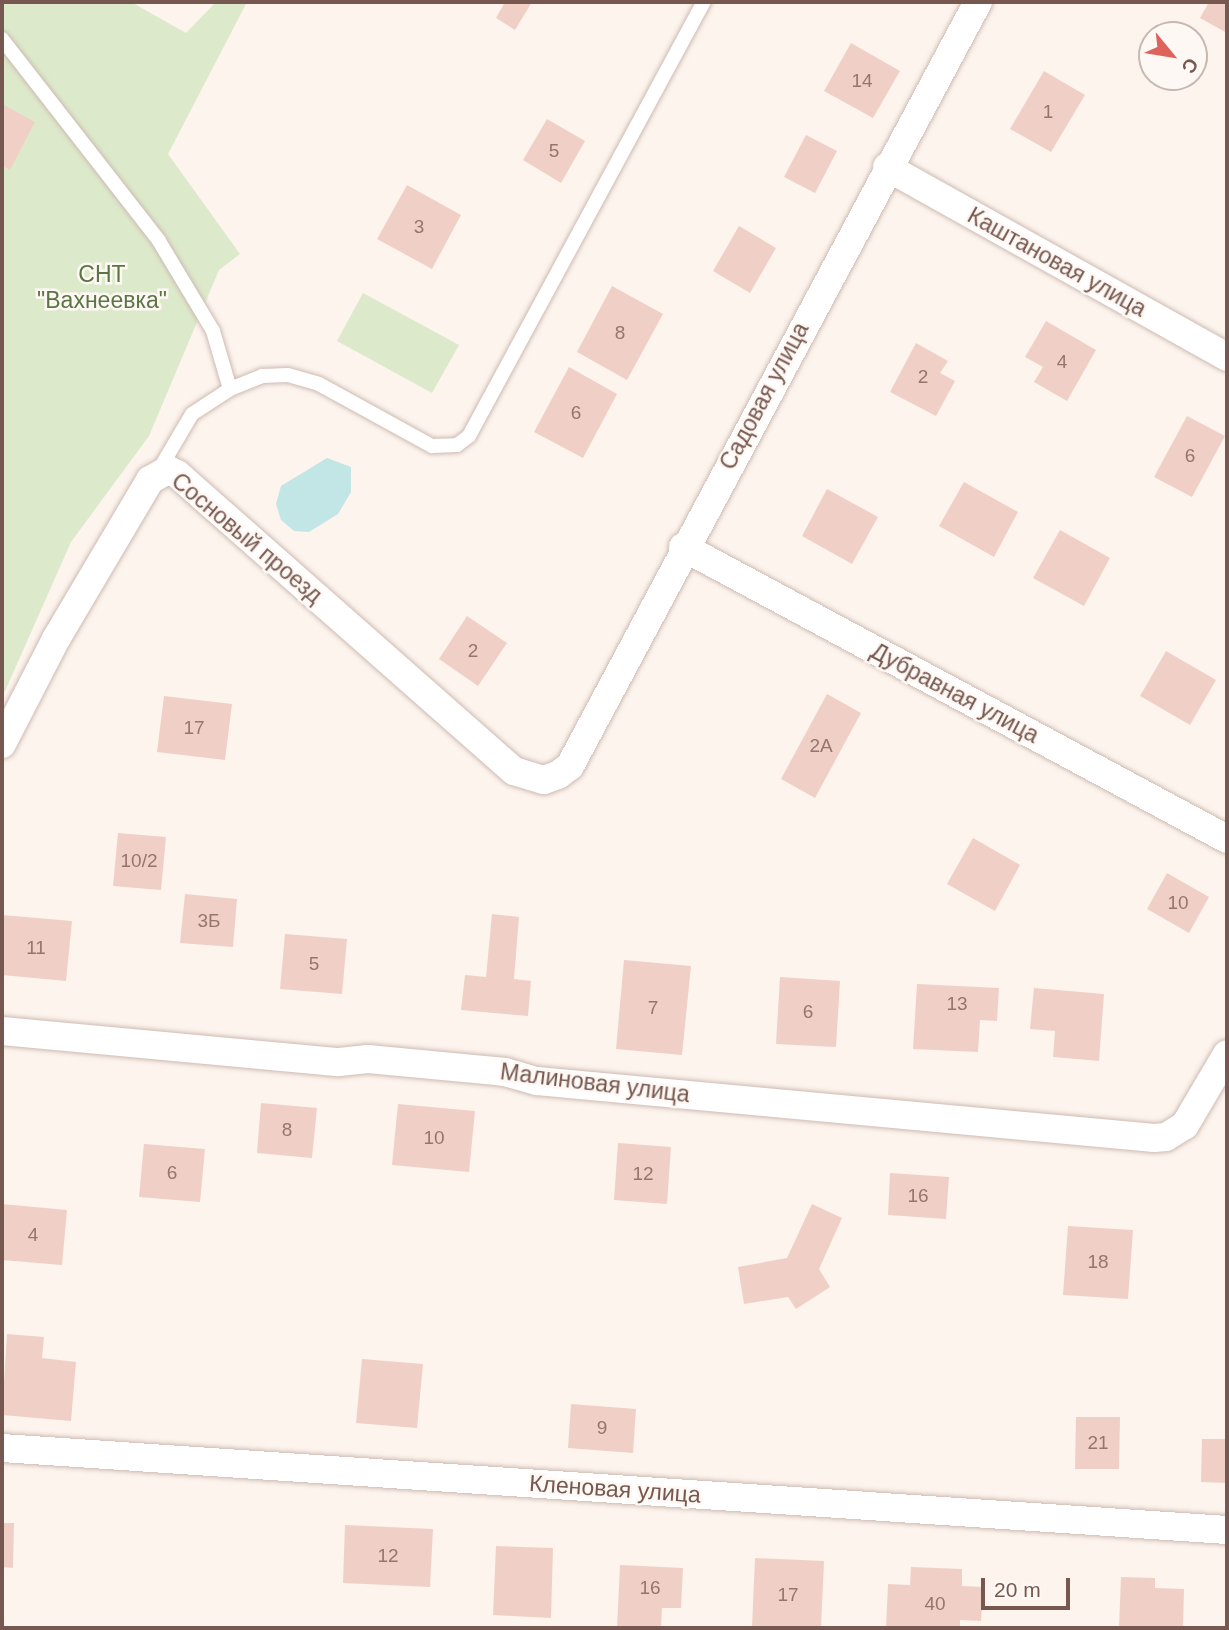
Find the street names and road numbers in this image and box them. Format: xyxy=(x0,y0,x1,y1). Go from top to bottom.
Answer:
street label: Каштановая улица xyxy=(963,201,1151,323)
street label: Садовая улица xyxy=(714,318,814,474)
street label: Сосновый проезд xyxy=(166,467,328,609)
street label: Дубравная улица xyxy=(866,637,1044,749)
street label: Малиновая улица xyxy=(499,1058,691,1108)
street label: Кленовая улица xyxy=(528,1469,702,1509)

